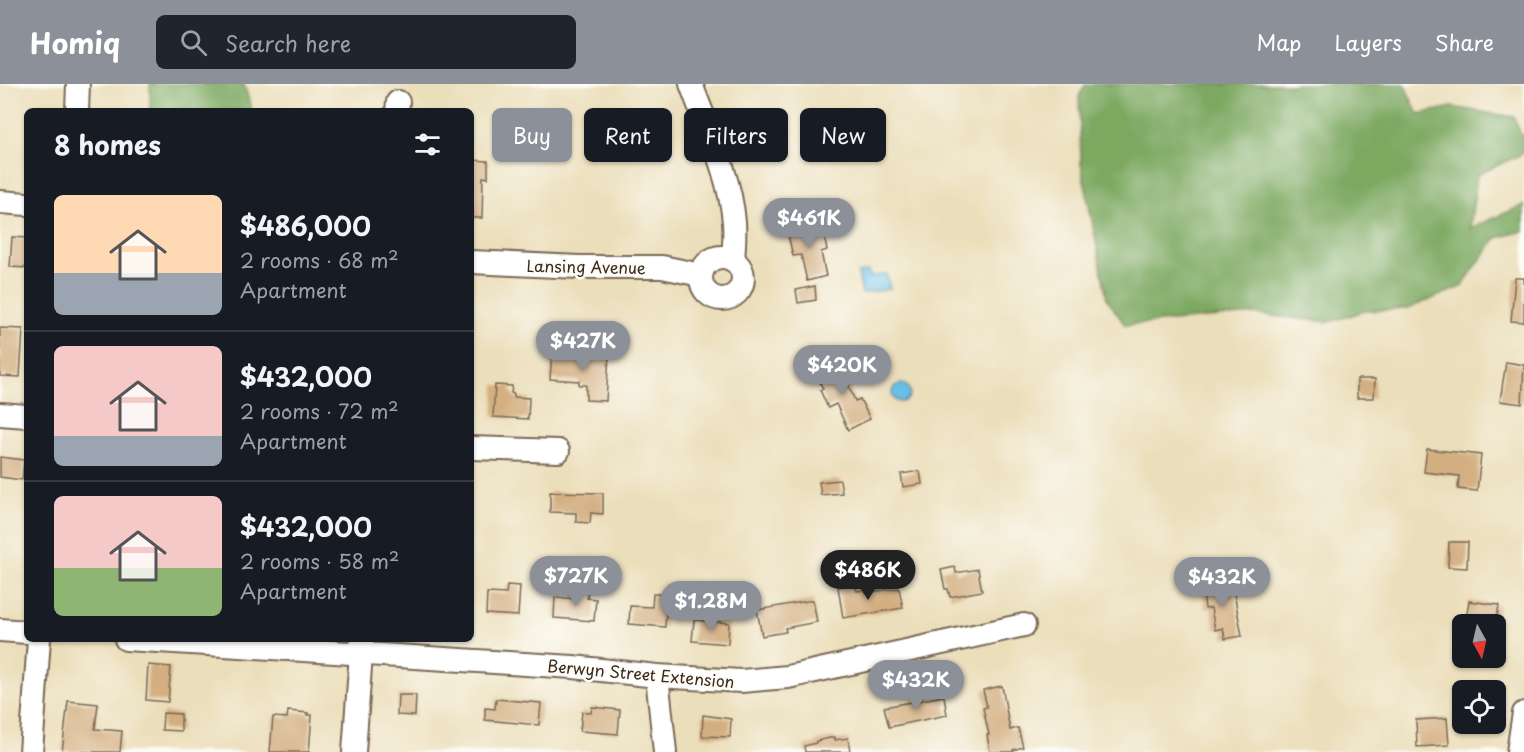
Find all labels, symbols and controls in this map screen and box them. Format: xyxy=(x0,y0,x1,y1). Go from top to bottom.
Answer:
search box xyxy=(156,15,576,69)
text: Homiq xyxy=(30,21,120,64)
icon: search xyxy=(177,26,210,59)
text: Search here xyxy=(225,26,351,59)
text: Map xyxy=(1257,26,1301,58)
text: Layers xyxy=(1334,26,1402,58)
text: Share xyxy=(1435,26,1494,58)
chip: Buy xyxy=(492,108,572,162)
chip: Rent xyxy=(584,108,672,162)
chip: Filters xyxy=(684,108,788,162)
chip: New xyxy=(800,108,886,162)
text: 8 homes xyxy=(54,125,161,164)
icon: filters xyxy=(411,128,444,161)
pin: $461K xyxy=(767,198,851,249)
text: $461K xyxy=(777,202,841,232)
text: $486,000 xyxy=(240,206,371,245)
icon: home xyxy=(102,219,174,291)
text: 2 rooms · 68 m² xyxy=(240,245,399,275)
street label: Lansing Avenue xyxy=(526,253,646,279)
text: Apartment xyxy=(240,275,347,305)
pin: $427K xyxy=(541,321,625,372)
text: $427K xyxy=(550,325,616,355)
pin: $420K xyxy=(800,345,884,396)
text: $420K xyxy=(807,349,877,379)
text: $432,000 xyxy=(240,357,372,396)
icon: home xyxy=(102,370,174,442)
text: 2 rooms · 72 m² xyxy=(240,396,399,426)
text: Apartment xyxy=(240,426,347,456)
text: $432,000 xyxy=(240,507,372,546)
icon: home xyxy=(102,520,174,592)
text: 2 rooms · 58 m² xyxy=(240,546,399,576)
pin: $486K xyxy=(826,550,910,601)
text: $486K xyxy=(834,554,902,584)
pin: $727K xyxy=(534,556,618,607)
pin: $432K xyxy=(1180,557,1264,608)
text: $727K xyxy=(544,560,608,590)
text: $432K xyxy=(1188,561,1256,591)
text: Apartment xyxy=(240,576,347,606)
pin: $1.28M xyxy=(662,581,760,632)
text: $1.28M xyxy=(675,585,747,615)
north arrow xyxy=(1452,614,1506,668)
map controls xyxy=(1452,614,1506,734)
street label: Berwyn Street Extension xyxy=(546,653,736,693)
pin: $432K xyxy=(874,660,958,711)
text: $432K xyxy=(882,664,950,694)
button: locate xyxy=(1452,680,1506,734)

